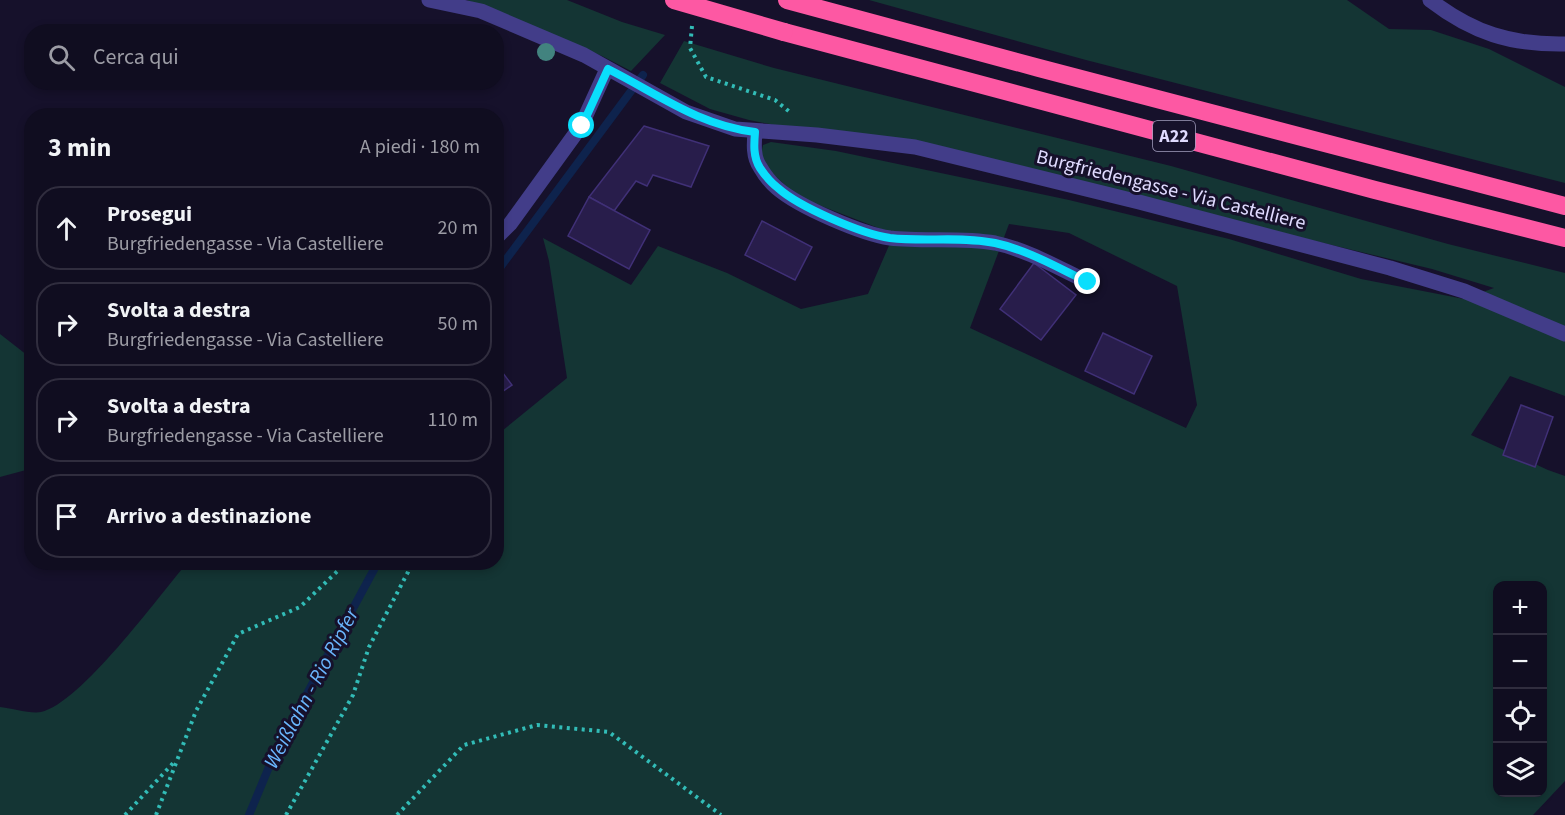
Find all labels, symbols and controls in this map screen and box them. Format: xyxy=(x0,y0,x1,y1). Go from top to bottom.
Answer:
search box xyxy=(24,24,504,90)
icon: search xyxy=(45,41,78,74)
text: Cerca qui xyxy=(93,41,179,73)
route start xyxy=(568,112,594,138)
road number: A22 xyxy=(1153,121,1195,151)
text: 3 min xyxy=(48,129,111,166)
text: A piedi · 180 m xyxy=(360,133,480,161)
street label: Burgfriedengasse - Via Castelliere xyxy=(1033,143,1309,237)
text: Prosegui xyxy=(107,198,192,230)
icon: ahead xyxy=(50,212,83,245)
text: 20 m xyxy=(438,214,478,242)
text: Burgfriedengasse - Via Castelliere xyxy=(107,230,384,258)
route end xyxy=(1074,268,1100,294)
text: Svolta a destra xyxy=(107,294,251,326)
icon: right xyxy=(50,308,83,341)
text: 50 m xyxy=(438,310,478,338)
text: Burgfriedengasse - Via Castelliere xyxy=(107,326,384,354)
text: Svolta a destra xyxy=(107,390,251,422)
icon: right xyxy=(50,404,83,437)
text: 110 m xyxy=(428,406,478,434)
text: Burgfriedengasse - Via Castelliere xyxy=(107,422,384,450)
icon: arrive xyxy=(50,500,83,533)
text: Arrivo a destinazione xyxy=(107,500,312,532)
map controls xyxy=(1493,581,1547,797)
button: + xyxy=(1493,581,1547,635)
water label: Weißlahn - Rio Ripfer xyxy=(256,602,366,774)
button: − xyxy=(1493,635,1547,689)
button: locate xyxy=(1493,689,1547,743)
button: layers xyxy=(1493,743,1547,797)

